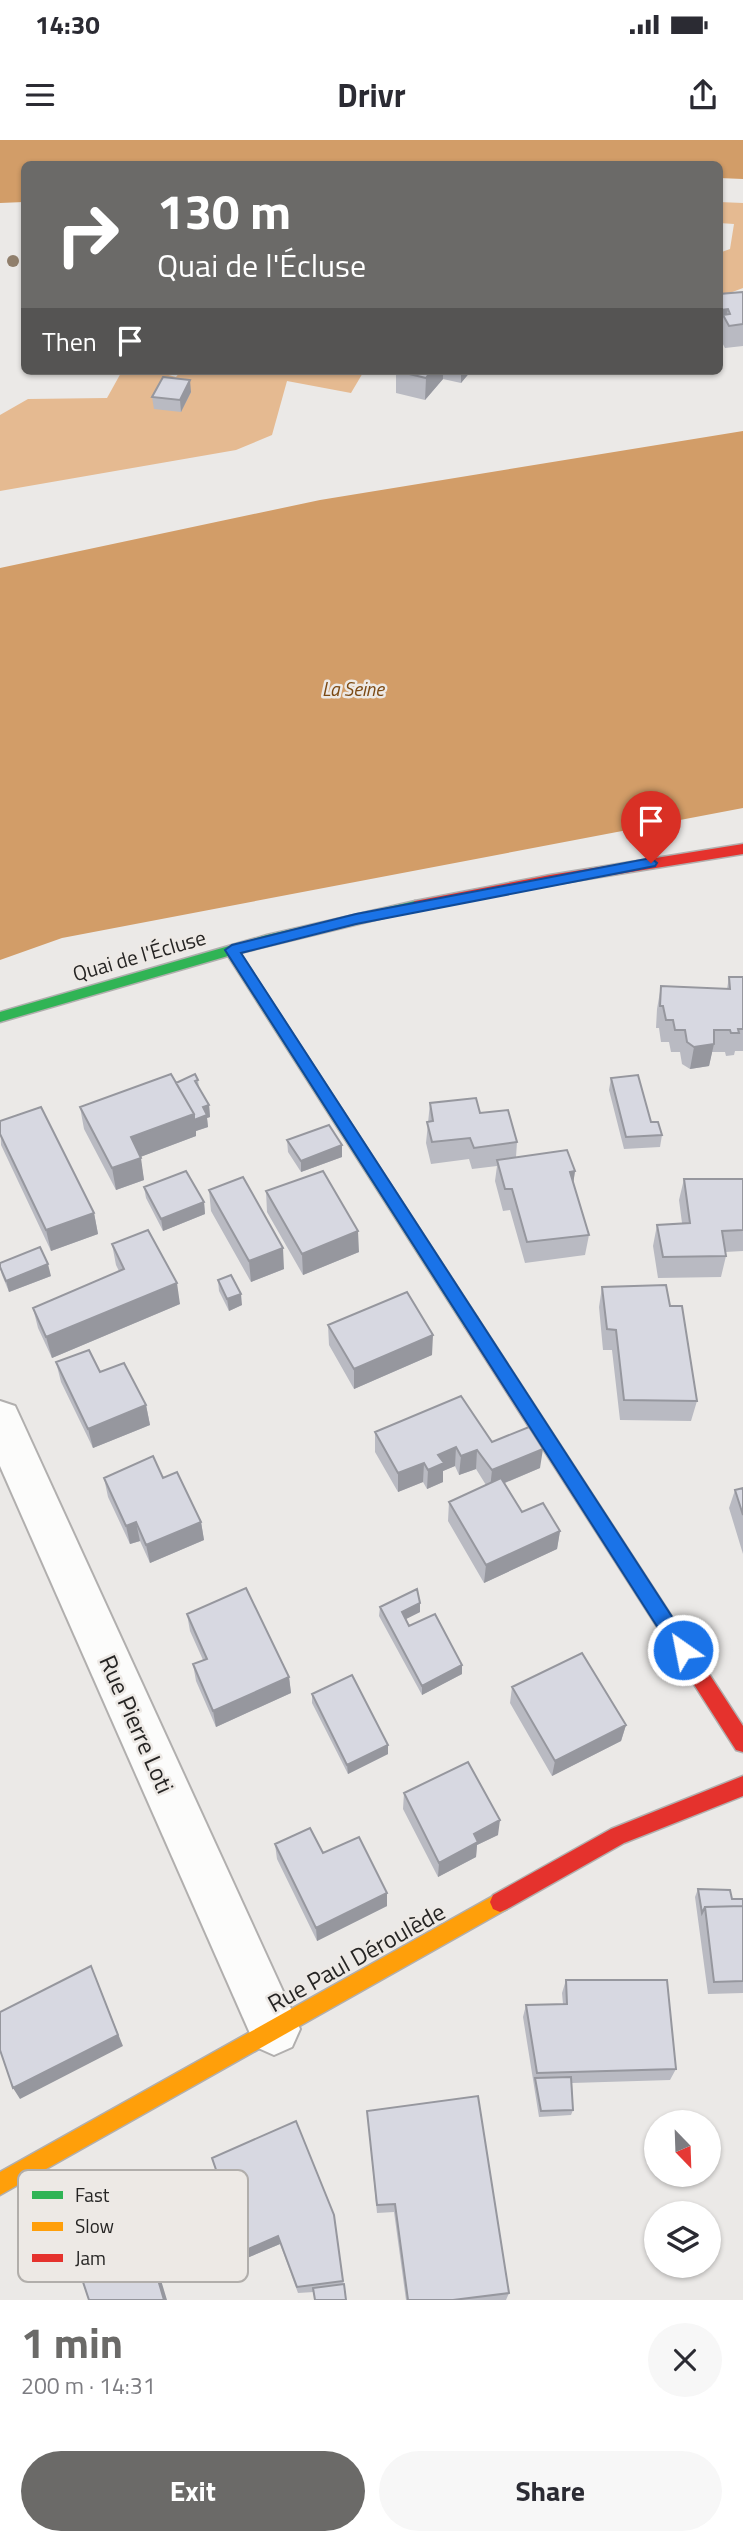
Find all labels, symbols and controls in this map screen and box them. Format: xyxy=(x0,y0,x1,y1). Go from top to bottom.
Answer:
text: 14:30 xyxy=(35,5,100,44)
text: Drivr xyxy=(337,71,406,119)
icon: menu xyxy=(21,76,59,114)
icon: share xyxy=(684,76,722,114)
text: 130 m xyxy=(157,173,291,248)
icon: right xyxy=(42,189,133,280)
text: Quai de l'Écluse xyxy=(157,241,366,289)
text: Then xyxy=(42,322,97,361)
icon: arrive xyxy=(111,322,149,360)
water label: La Seine xyxy=(322,674,385,703)
pin xyxy=(621,791,681,863)
icon: arrive xyxy=(632,802,670,840)
street label: Quai de l'Écluse xyxy=(69,921,209,989)
position arrow xyxy=(646,1613,720,1687)
street label: Rue Pierre Loti xyxy=(90,1649,184,1799)
street label: Rue Paul Déroulède xyxy=(261,1893,451,2021)
north arrow xyxy=(644,2110,721,2188)
map controls xyxy=(644,2110,721,2278)
legend xyxy=(18,2170,248,2282)
text: Fast xyxy=(75,2180,110,2209)
button: layers xyxy=(644,2201,721,2278)
text: Slow xyxy=(75,2211,114,2240)
text: Jam xyxy=(75,2243,106,2272)
text: 1 min xyxy=(21,2310,123,2374)
button: close xyxy=(648,2323,722,2397)
text: 200 m · 14:31 xyxy=(21,2368,156,2403)
button: Exit xyxy=(21,2451,365,2531)
button: Share xyxy=(379,2451,722,2531)

